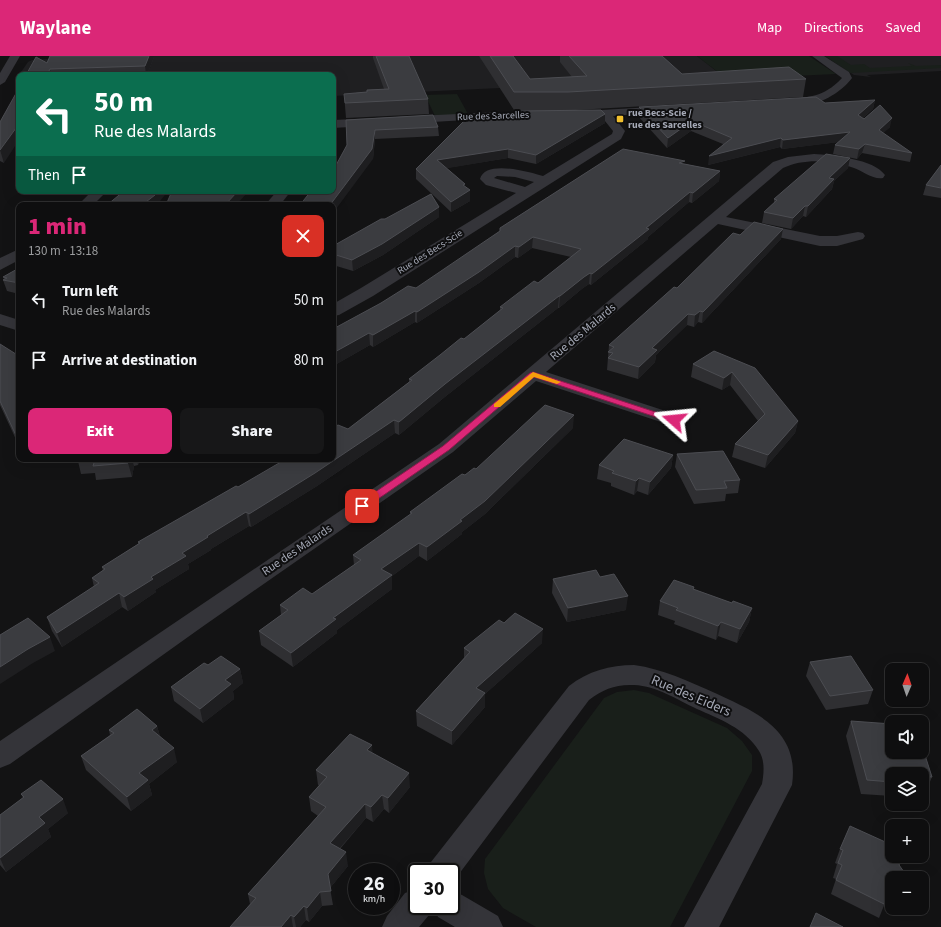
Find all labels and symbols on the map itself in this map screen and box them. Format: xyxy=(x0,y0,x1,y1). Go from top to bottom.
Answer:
place label: rue Becs-Scie / rue des Sarcelles xyxy=(628,106,702,132)
street label: Rue des Sarcelles xyxy=(457,108,529,124)
marker: rue Becs-Scie / rue des Sarcelles xyxy=(615,114,625,124)
street label: Rue des Becs-Scie xyxy=(395,226,465,278)
street label: Rue des Malards xyxy=(546,299,620,365)
position arrow xyxy=(653,399,695,441)
pin xyxy=(345,489,379,523)
street label: Rue des Malards xyxy=(259,520,335,580)
north arrow xyxy=(885,663,929,707)
street label: Rue des Eiders xyxy=(648,670,734,722)
speed limit sign: 30 xyxy=(408,863,460,915)

